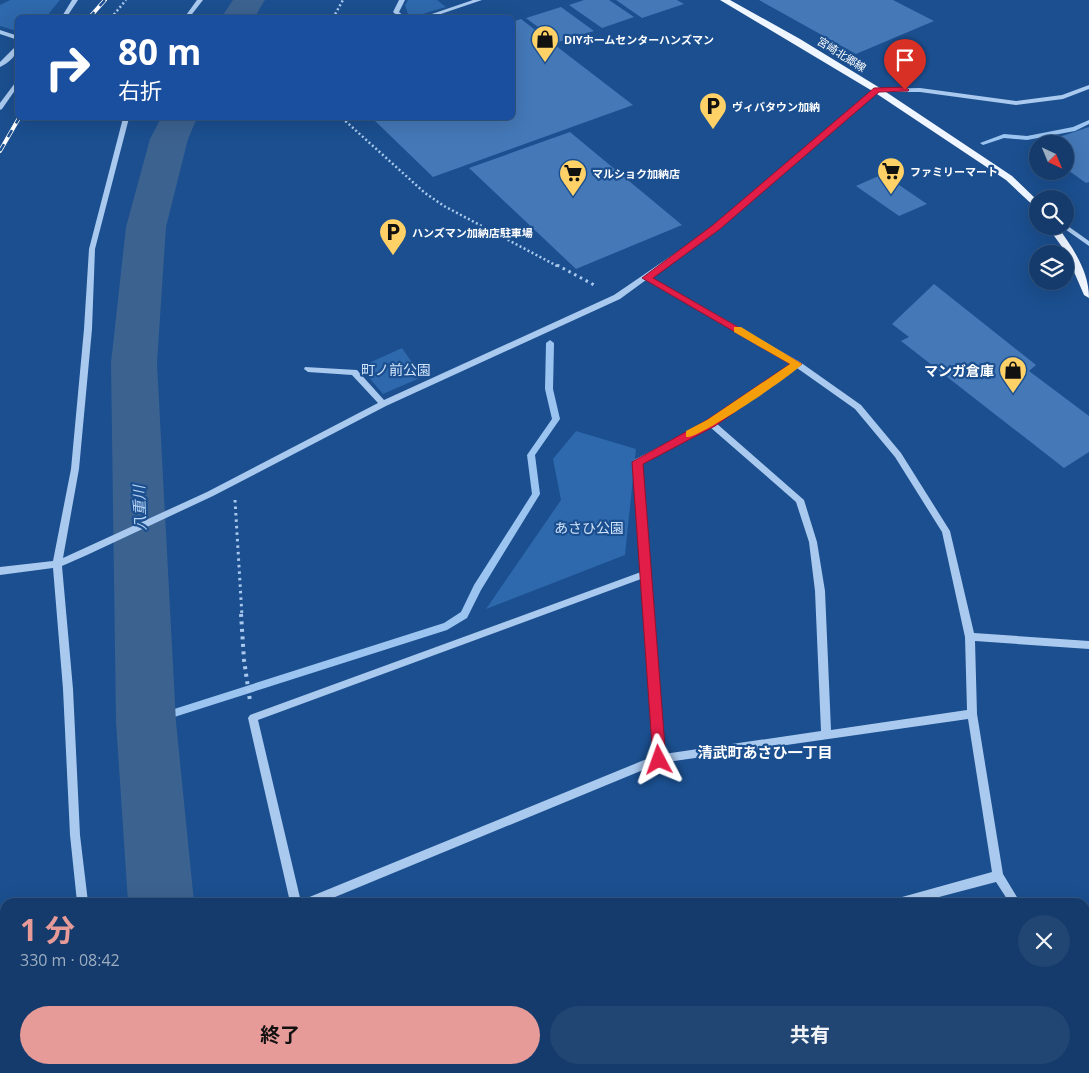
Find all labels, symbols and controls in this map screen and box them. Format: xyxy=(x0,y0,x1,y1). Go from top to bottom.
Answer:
shop icon: DIYホームセンターハンズマン xyxy=(530,24,560,63)
text: 80 m xyxy=(118,28,201,75)
place label: DIYホームセンターハンズマン xyxy=(564,32,714,47)
street label: 宮崎北郷線 xyxy=(815,33,869,75)
icon: right xyxy=(35,35,100,100)
pin xyxy=(884,39,926,90)
icon: arrive xyxy=(891,46,919,74)
text: 右折 xyxy=(118,75,162,105)
parking icon: ヴィバタウン加納 xyxy=(698,91,728,130)
place label: ヴィバタウン加納 xyxy=(732,99,820,114)
north arrow xyxy=(1029,135,1074,180)
map controls xyxy=(1029,135,1074,290)
supermarket icon: ファミリーマート xyxy=(876,156,906,195)
supermarket icon: マルショク加納店 xyxy=(558,158,588,197)
place label: ファミリーマート xyxy=(910,164,998,179)
place label: マルショク加納店 xyxy=(592,166,680,181)
button: search xyxy=(1029,190,1074,235)
parking icon: ハンズマン加納店駐車場 xyxy=(378,217,408,256)
place label: ハンズマン加納店駐車場 xyxy=(412,225,533,240)
button: layers xyxy=(1029,245,1074,290)
shop icon: マンガ倉庫 xyxy=(998,355,1028,394)
park label: 町ノ前公園 xyxy=(361,360,431,379)
place label: マンガ倉庫 xyxy=(924,361,994,380)
water label: 八重川 xyxy=(128,483,150,531)
park label: あさひ公園 xyxy=(554,518,624,537)
position arrow xyxy=(632,733,684,785)
district label: 清武町あさひ一丁目 xyxy=(697,742,833,762)
text: 1 分 xyxy=(20,909,75,950)
button: close xyxy=(1018,915,1070,967)
text: 330 m · 08:42 xyxy=(20,949,120,971)
button: 終了 xyxy=(20,1006,540,1064)
button: 共有 xyxy=(550,1006,1070,1064)

